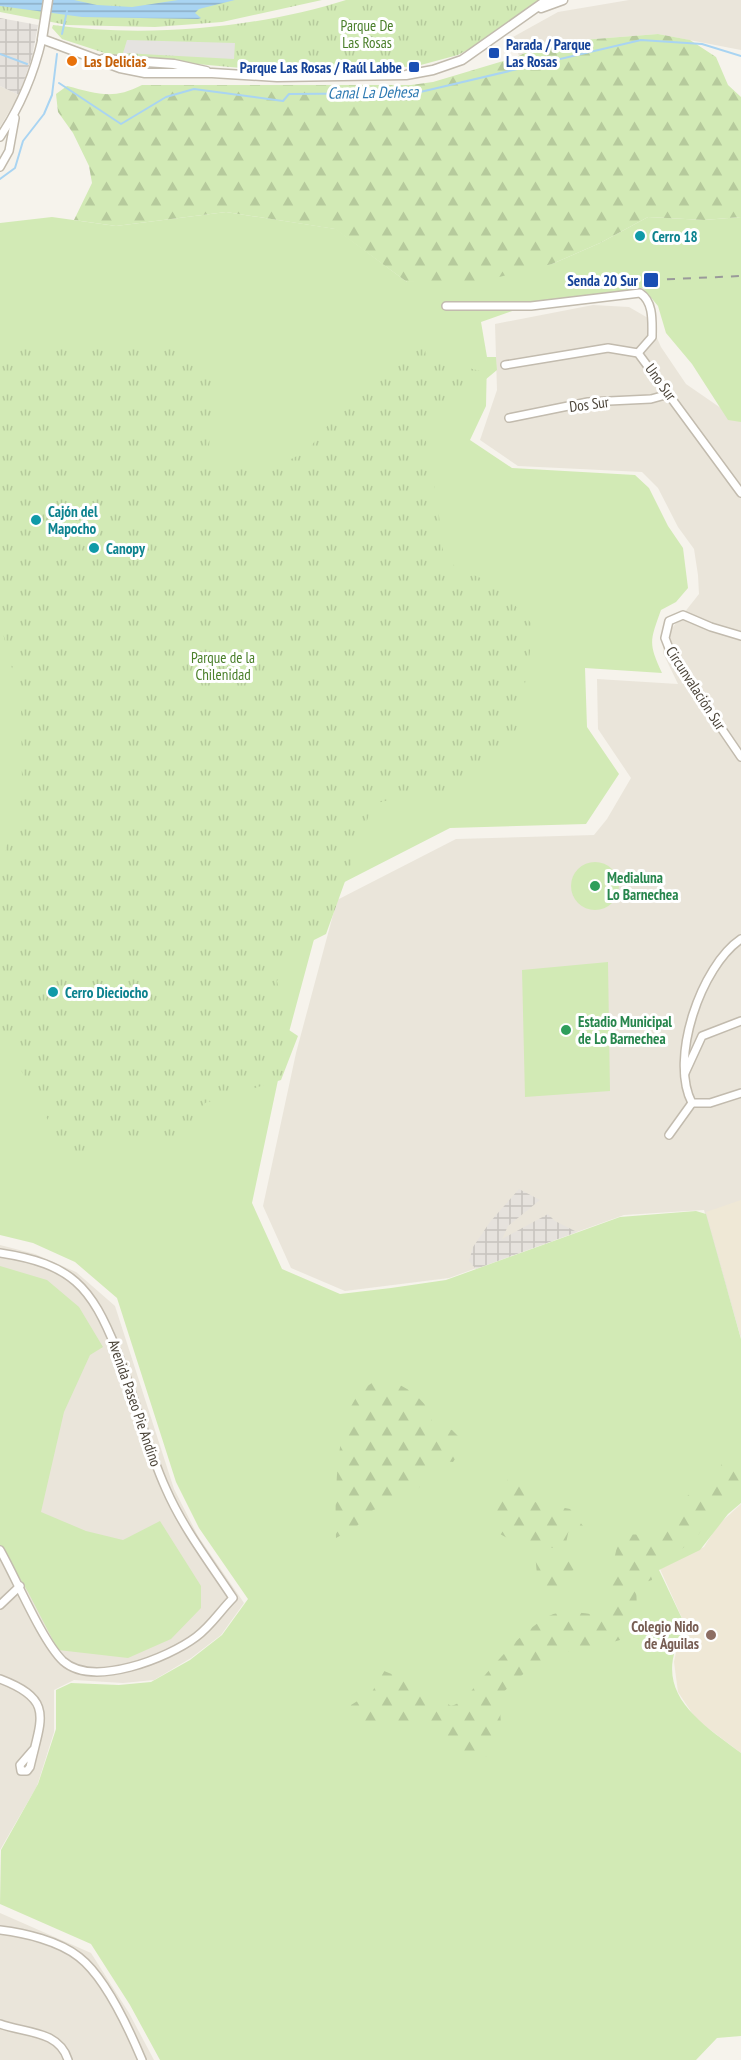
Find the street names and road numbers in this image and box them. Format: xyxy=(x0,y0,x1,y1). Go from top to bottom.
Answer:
street label: Uno Sur xyxy=(641,360,681,405)
street label: Dos Sur xyxy=(568,392,611,416)
street label: Circunvalación Sur xyxy=(662,643,731,734)
street label: Avenida Paseo Pie Andino xyxy=(104,1337,166,1469)

